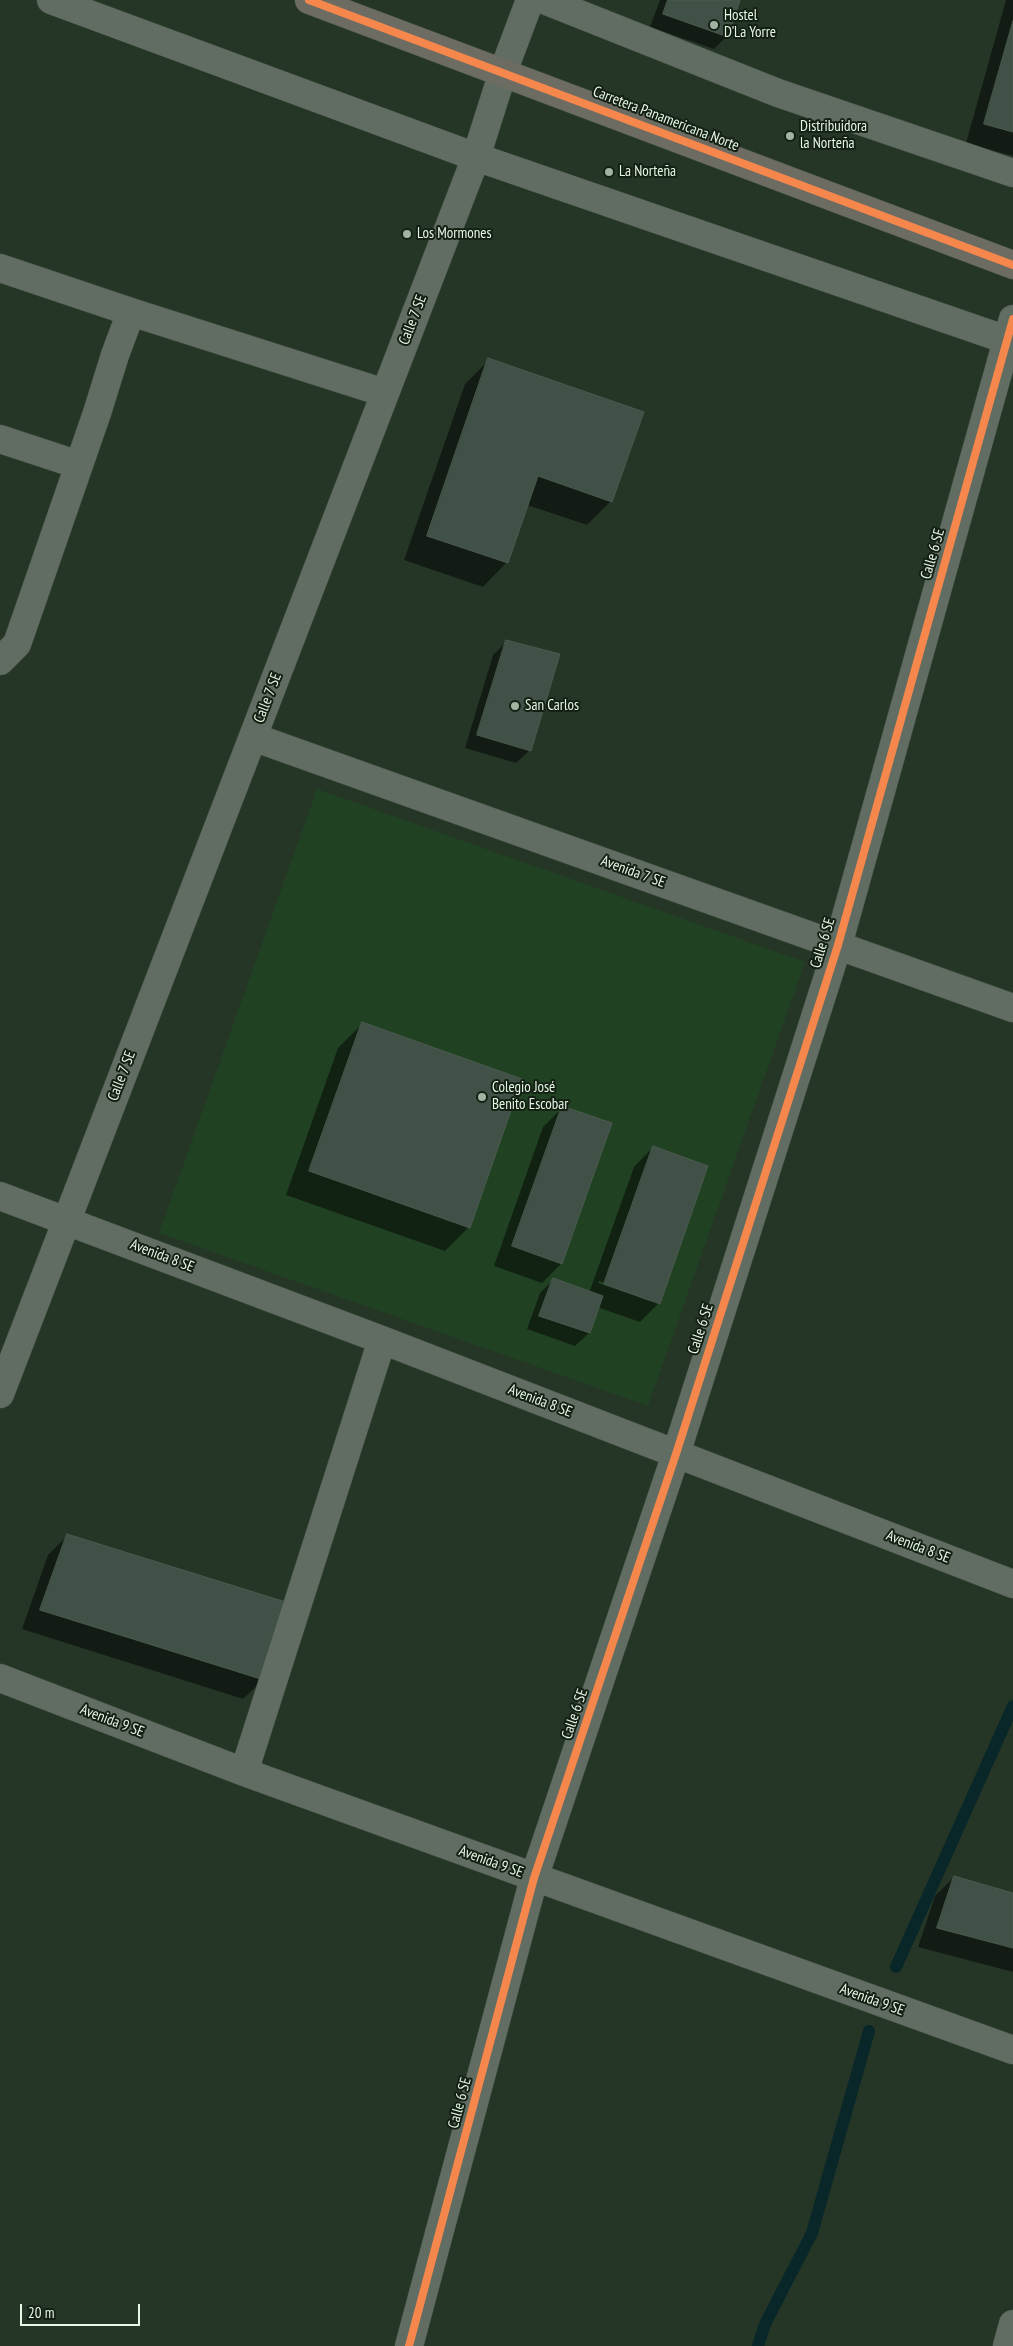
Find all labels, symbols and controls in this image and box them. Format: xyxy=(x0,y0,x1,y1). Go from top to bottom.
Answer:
place label: Hostel D'La Yorre xyxy=(724,7,776,42)
marker: Hostel D'La Yorre xyxy=(708,19,720,31)
street label: Carretera Panamericana Norte xyxy=(590,83,742,155)
place label: Distribuidora la Norteña xyxy=(800,118,867,153)
marker: Distribuidora la Norteña xyxy=(784,130,796,142)
place label: La Norteña xyxy=(619,163,676,181)
marker: La Norteña xyxy=(603,166,615,178)
place label: Los Mormones xyxy=(417,225,492,243)
marker: Los Mormones xyxy=(401,228,413,240)
street label: Calle 7 SE xyxy=(395,293,431,347)
street label: Calle 6 SE xyxy=(917,527,949,581)
street label: Calle 7 SE xyxy=(250,671,286,725)
place label: San Carlos xyxy=(525,697,579,715)
marker: San Carlos xyxy=(509,700,521,712)
street label: Avenida 7 SE xyxy=(598,852,668,892)
street label: Calle 6 SE xyxy=(807,916,839,970)
street label: Calle 7 SE xyxy=(104,1049,140,1103)
place label: Colegio José Benito Escobar xyxy=(492,1079,568,1114)
marker: Colegio José Benito Escobar xyxy=(476,1091,488,1103)
street label: Avenida 8 SE xyxy=(128,1236,196,1276)
street label: Calle 6 SE xyxy=(684,1302,718,1356)
street label: Avenida 8 SE xyxy=(506,1381,574,1421)
street label: Avenida 8 SE xyxy=(884,1527,952,1567)
street label: Calle 6 SE xyxy=(558,1687,592,1741)
street label: Avenida 9 SE xyxy=(78,1701,146,1741)
street label: Avenida 9 SE xyxy=(456,1842,526,1882)
street label: Avenida 9 SE xyxy=(837,1980,907,2020)
street label: Calle 6 SE xyxy=(445,2076,475,2130)
scale bar xyxy=(22,2294,142,2326)
text: 20 m xyxy=(28,2303,54,2322)

